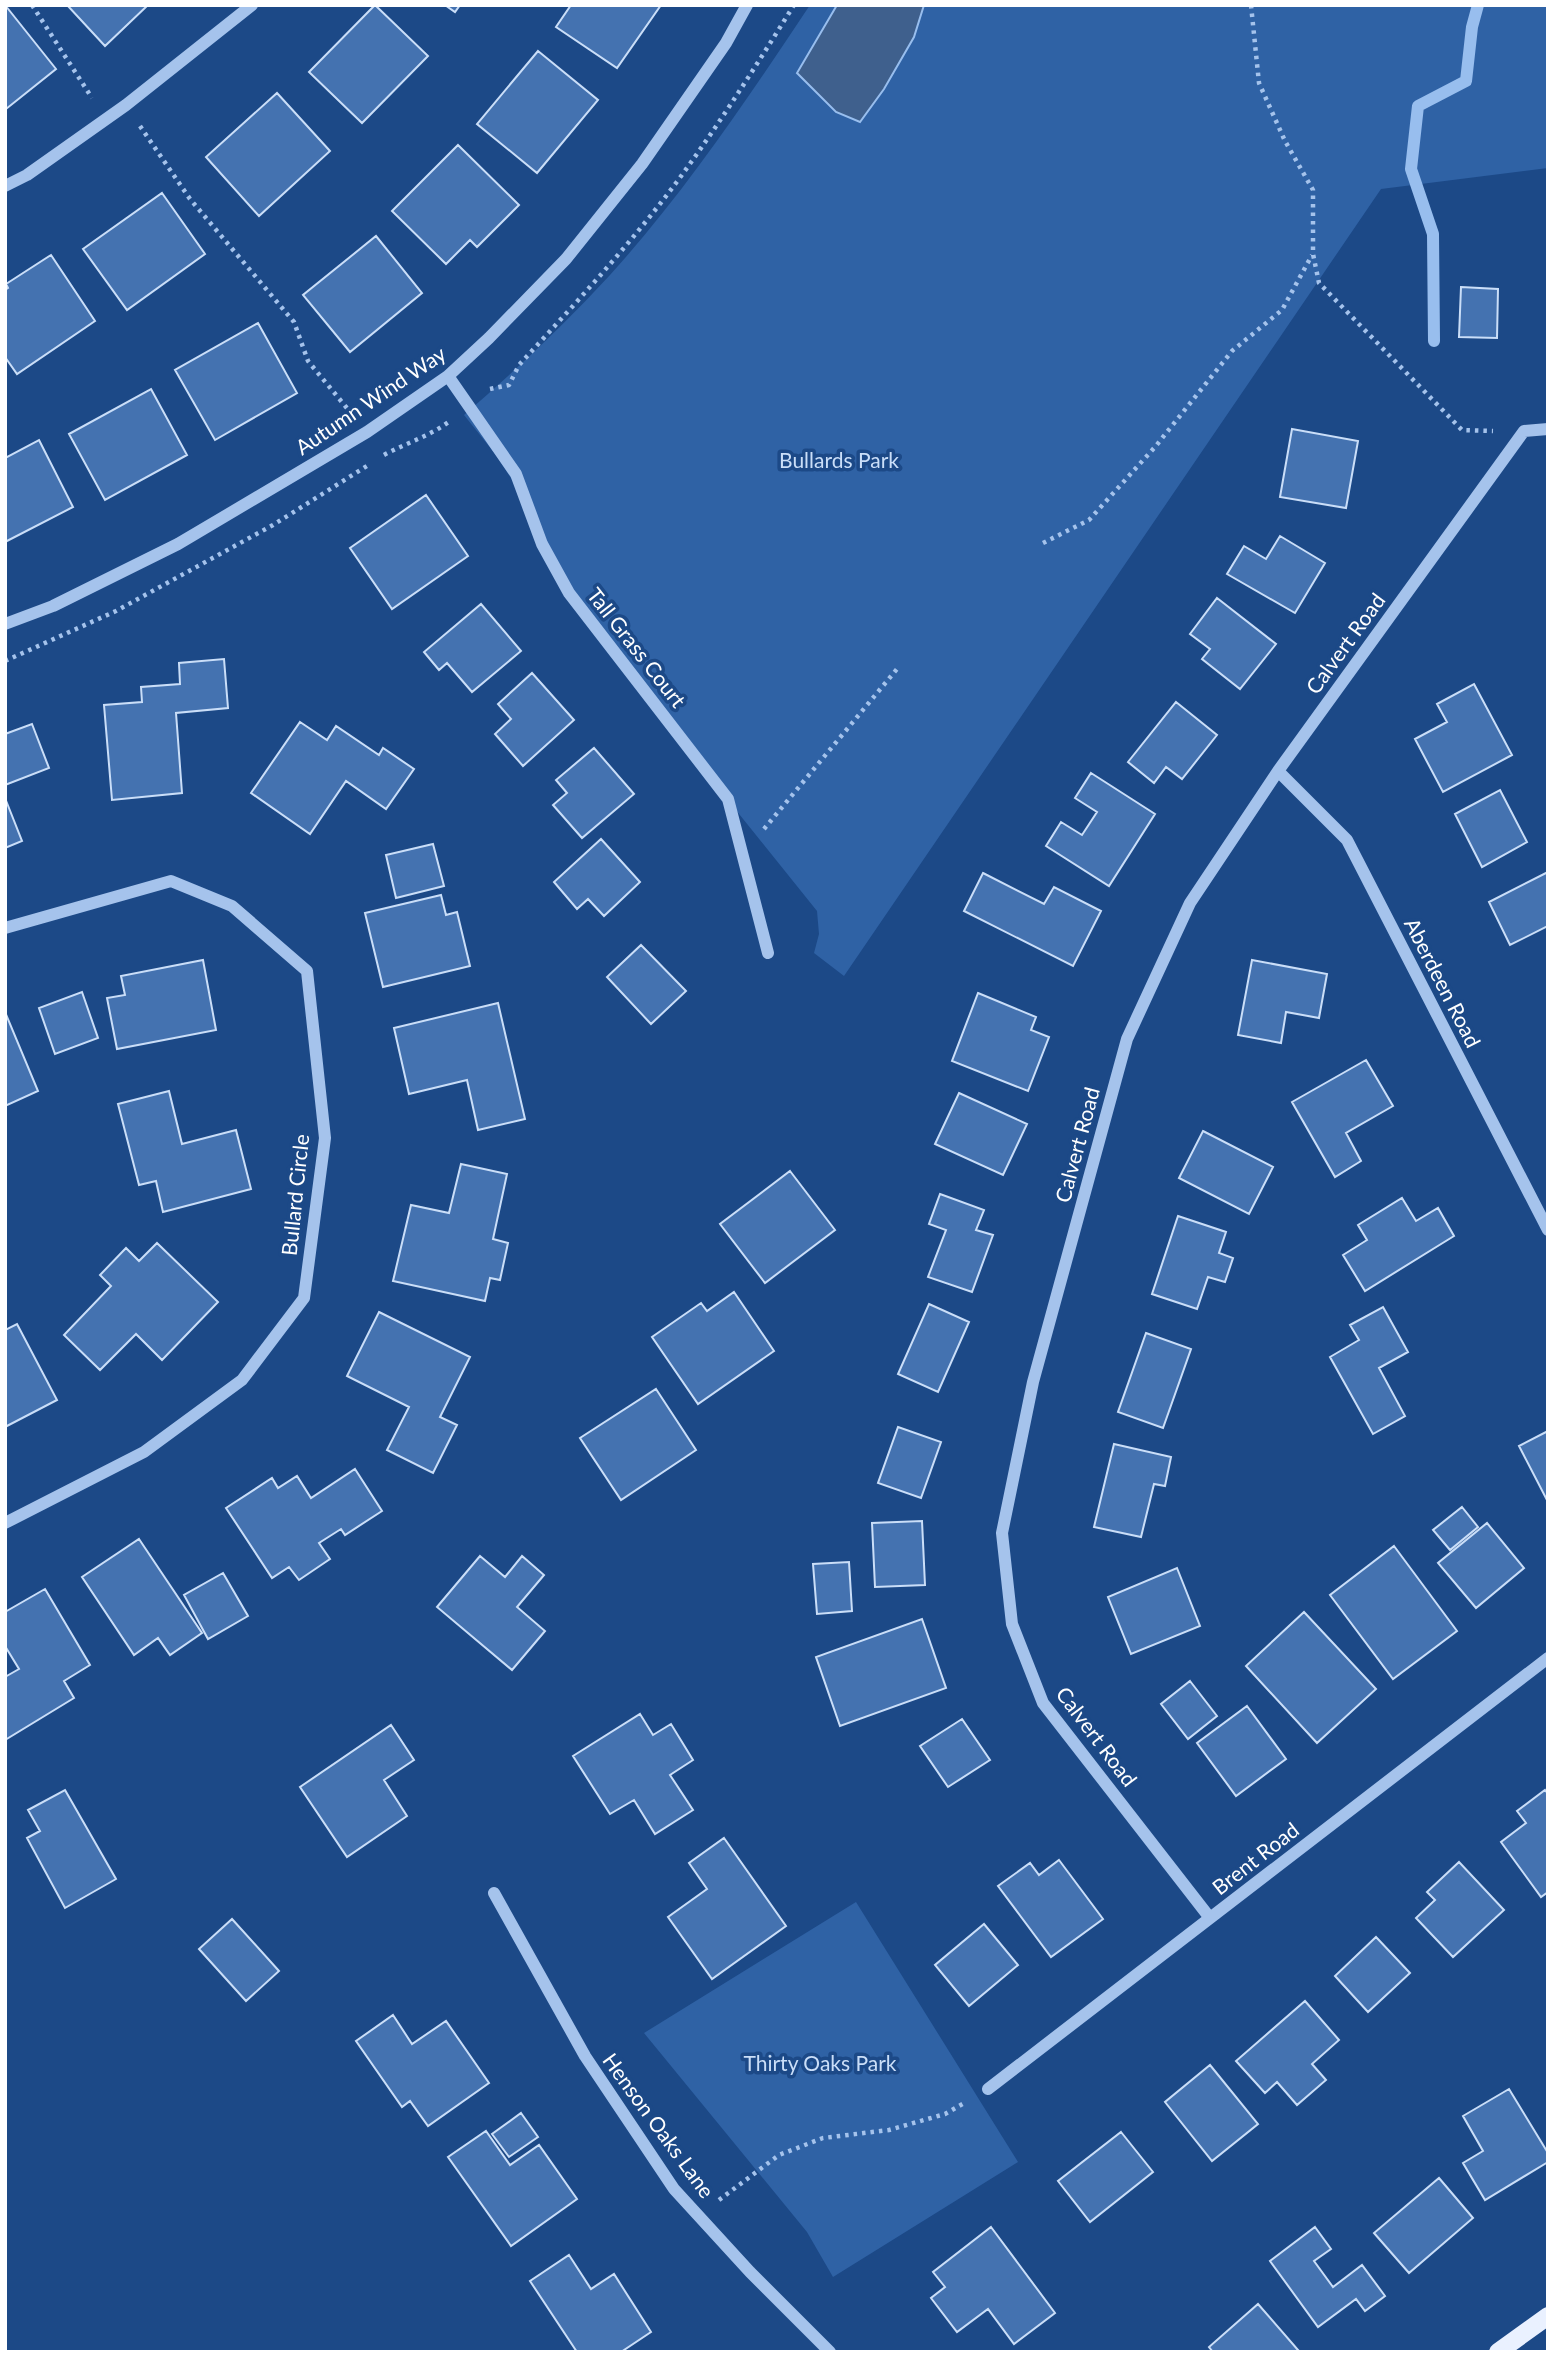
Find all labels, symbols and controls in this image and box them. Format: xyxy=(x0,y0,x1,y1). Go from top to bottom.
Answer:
street label: Autumn Wind Way xyxy=(290,340,450,459)
park label: Bullards Park xyxy=(779,447,899,472)
street label: Tall Grass Court xyxy=(583,582,692,712)
street label: Calvert Road xyxy=(1300,588,1390,698)
street label: Aberdeen Road xyxy=(1400,913,1487,1051)
street label: Calvert Road xyxy=(1049,1084,1104,1205)
street label: Bullard Circle xyxy=(276,1133,313,1257)
street label: Calvert Road xyxy=(1052,1681,1143,1791)
street label: Brent Road xyxy=(1207,1816,1303,1899)
street label: Henson Oaks Lane xyxy=(598,2048,720,2202)
park label: Thirty Oaks Park xyxy=(744,2050,897,2075)

